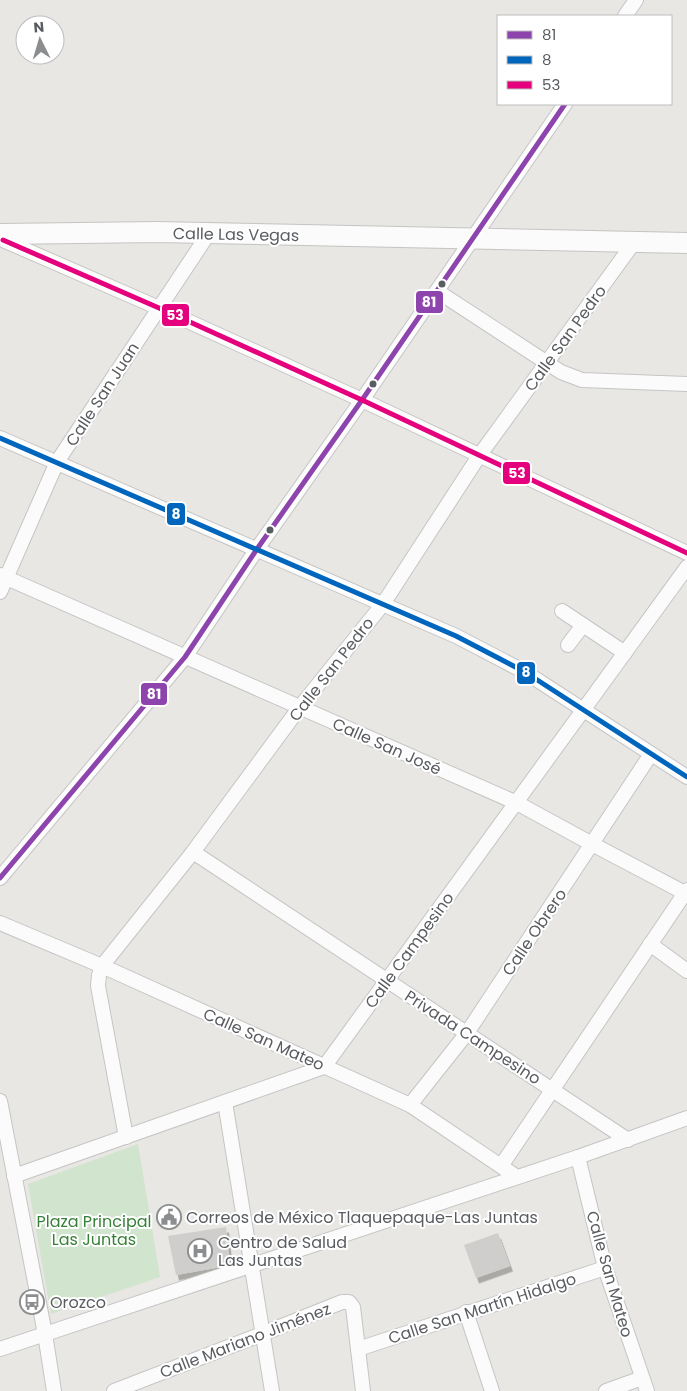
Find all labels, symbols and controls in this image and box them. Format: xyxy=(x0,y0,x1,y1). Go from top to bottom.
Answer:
north arrow xyxy=(15,15,65,65)
legend xyxy=(497,15,672,105)
text: N xyxy=(33,17,45,37)
text: 81 xyxy=(542,24,556,45)
text: 8 xyxy=(542,49,551,70)
text: 53 xyxy=(542,74,560,95)
street label: Calle Las Vegas xyxy=(173,222,299,247)
unlabelled marker xyxy=(437,279,447,289)
street label: Calle San Pedro xyxy=(519,280,612,396)
line badge: 81 xyxy=(415,290,444,314)
text: 81 xyxy=(422,292,436,312)
line badge: 53 xyxy=(161,303,190,327)
text: 53 xyxy=(166,305,184,325)
street label: Calle San Juan xyxy=(60,338,145,451)
unlabelled marker xyxy=(368,379,378,389)
line badge: 53 xyxy=(502,461,531,485)
text: 53 xyxy=(508,463,526,483)
line badge: 8 xyxy=(166,502,186,526)
text: 8 xyxy=(171,504,181,524)
unlabelled marker xyxy=(265,525,275,535)
street label: Calle San Pedro xyxy=(283,613,379,726)
line badge: 8 xyxy=(516,661,536,685)
text: 8 xyxy=(521,662,531,682)
line badge: 81 xyxy=(140,682,168,706)
text: 81 xyxy=(147,684,161,704)
street label: Calle San José xyxy=(329,712,445,781)
street label: Calle Obrero xyxy=(497,884,572,980)
street label: Calle Campesino xyxy=(359,888,459,1013)
street label: Privada Campesino xyxy=(400,985,545,1090)
street label: Calle San Mateo xyxy=(199,1002,328,1077)
public building icon: Correos de México Tlaquepaque-Las Juntas xyxy=(156,1204,182,1230)
place label: Correos de México Tlaquepaque-Las Juntas xyxy=(186,1206,538,1229)
street label: Calle San Mateo xyxy=(580,1208,639,1340)
park label: Plaza Principal Las Juntas xyxy=(36,1210,152,1251)
place label: Centro de Salud Las Juntas xyxy=(218,1231,347,1272)
hospital icon: Centro de Salud Las Juntas xyxy=(187,1238,213,1264)
street label: Calle San Martín Hidalgo xyxy=(385,1267,579,1350)
bus stop icon: Orozco xyxy=(19,1289,45,1315)
place label: Orozco xyxy=(50,1291,106,1314)
street label: Calle Mariano Jiménez xyxy=(156,1297,334,1384)

